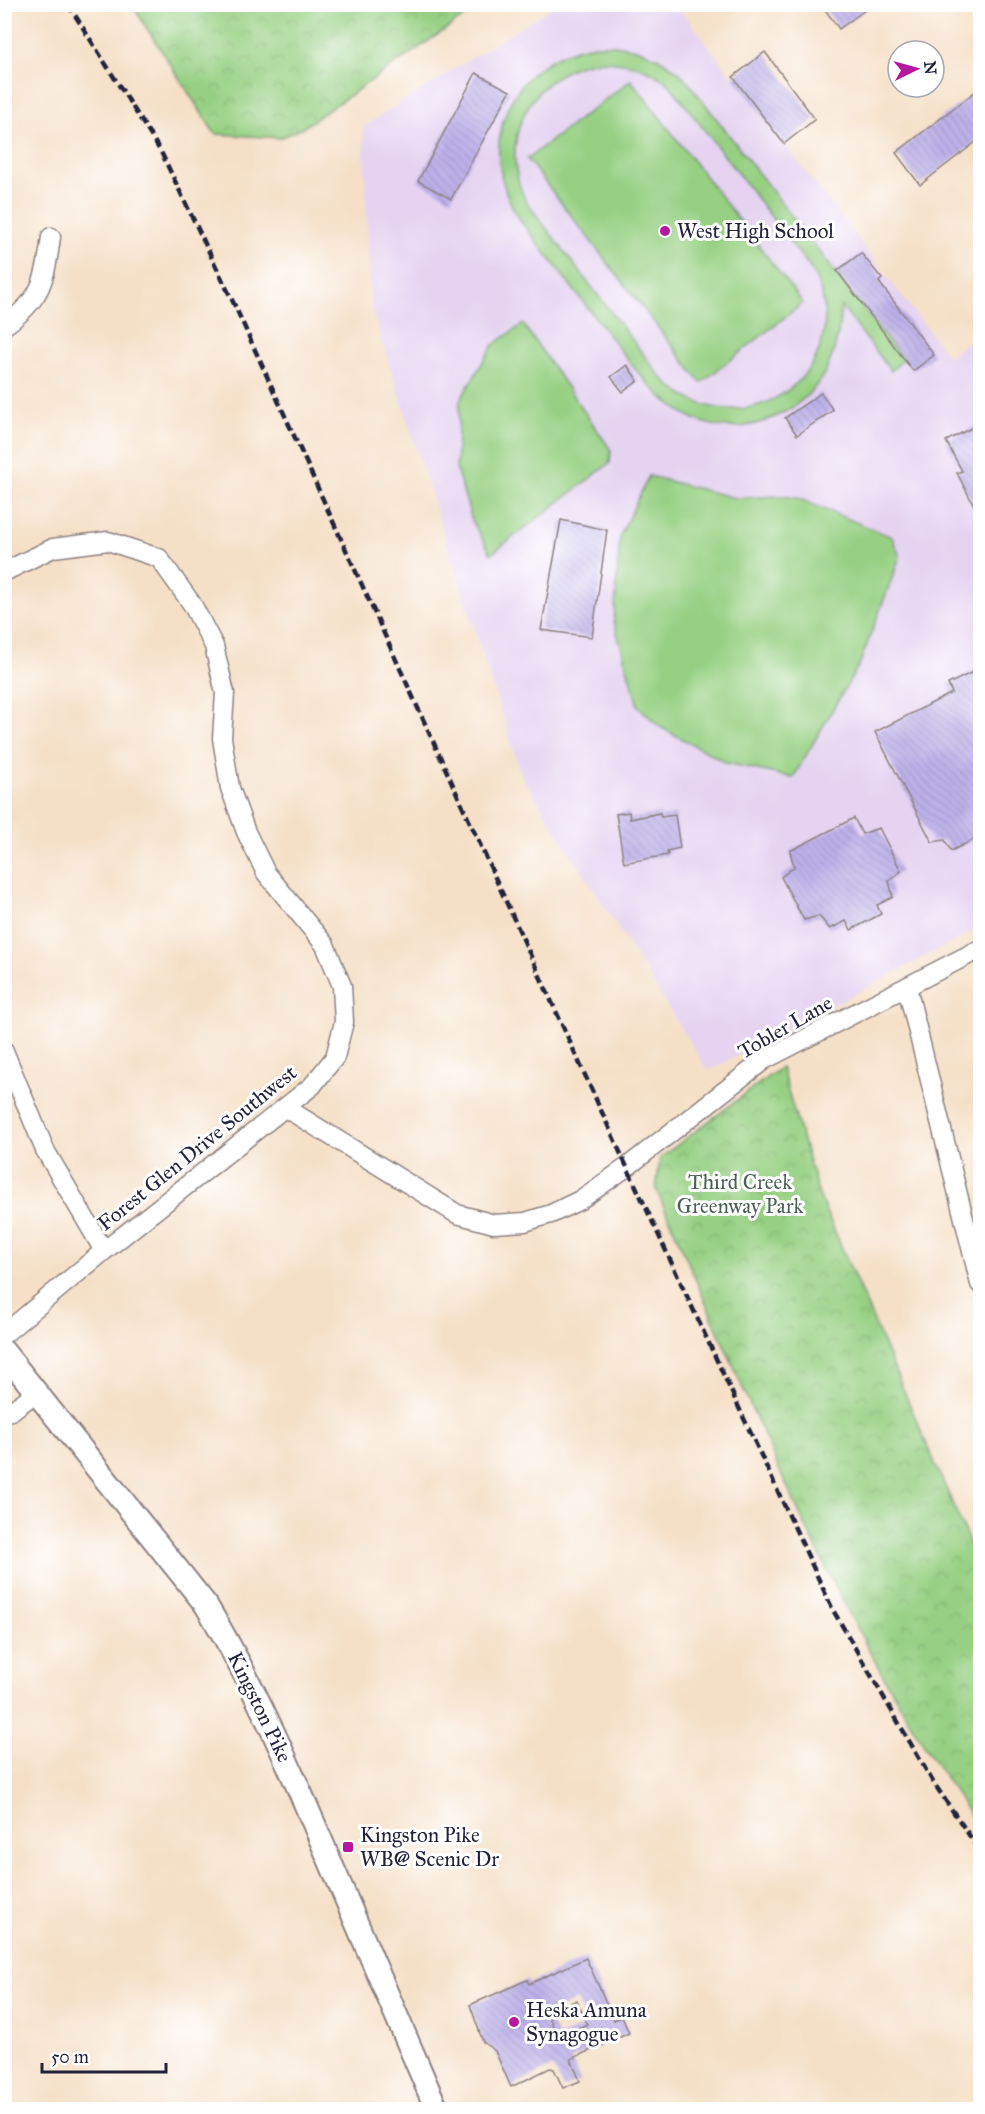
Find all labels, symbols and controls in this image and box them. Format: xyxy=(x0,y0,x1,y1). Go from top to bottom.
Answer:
north arrow xyxy=(886,39,946,99)
text: N xyxy=(920,60,941,76)
place label: West High School xyxy=(677,218,834,244)
marker: West High School xyxy=(658,224,672,238)
street label: Tobler Lane xyxy=(733,989,837,1064)
street label: Forest Glen Drive Southwest xyxy=(92,1059,302,1236)
park label: Third Creek Greenway Park xyxy=(677,1169,803,1219)
street label: Kingston Pike xyxy=(222,1648,298,1767)
place label: Kingston Pike WB@ Scenic Dr xyxy=(360,1822,499,1872)
marker: Kingston Pike WB@ Scenic Dr xyxy=(341,1840,355,1854)
place label: Heska Amuna Synagogue xyxy=(526,1997,647,2047)
marker: Heska Amuna Synagogue xyxy=(507,2015,521,2029)
scale bar xyxy=(42,2036,166,2074)
text: 50 m xyxy=(51,2046,89,2068)

